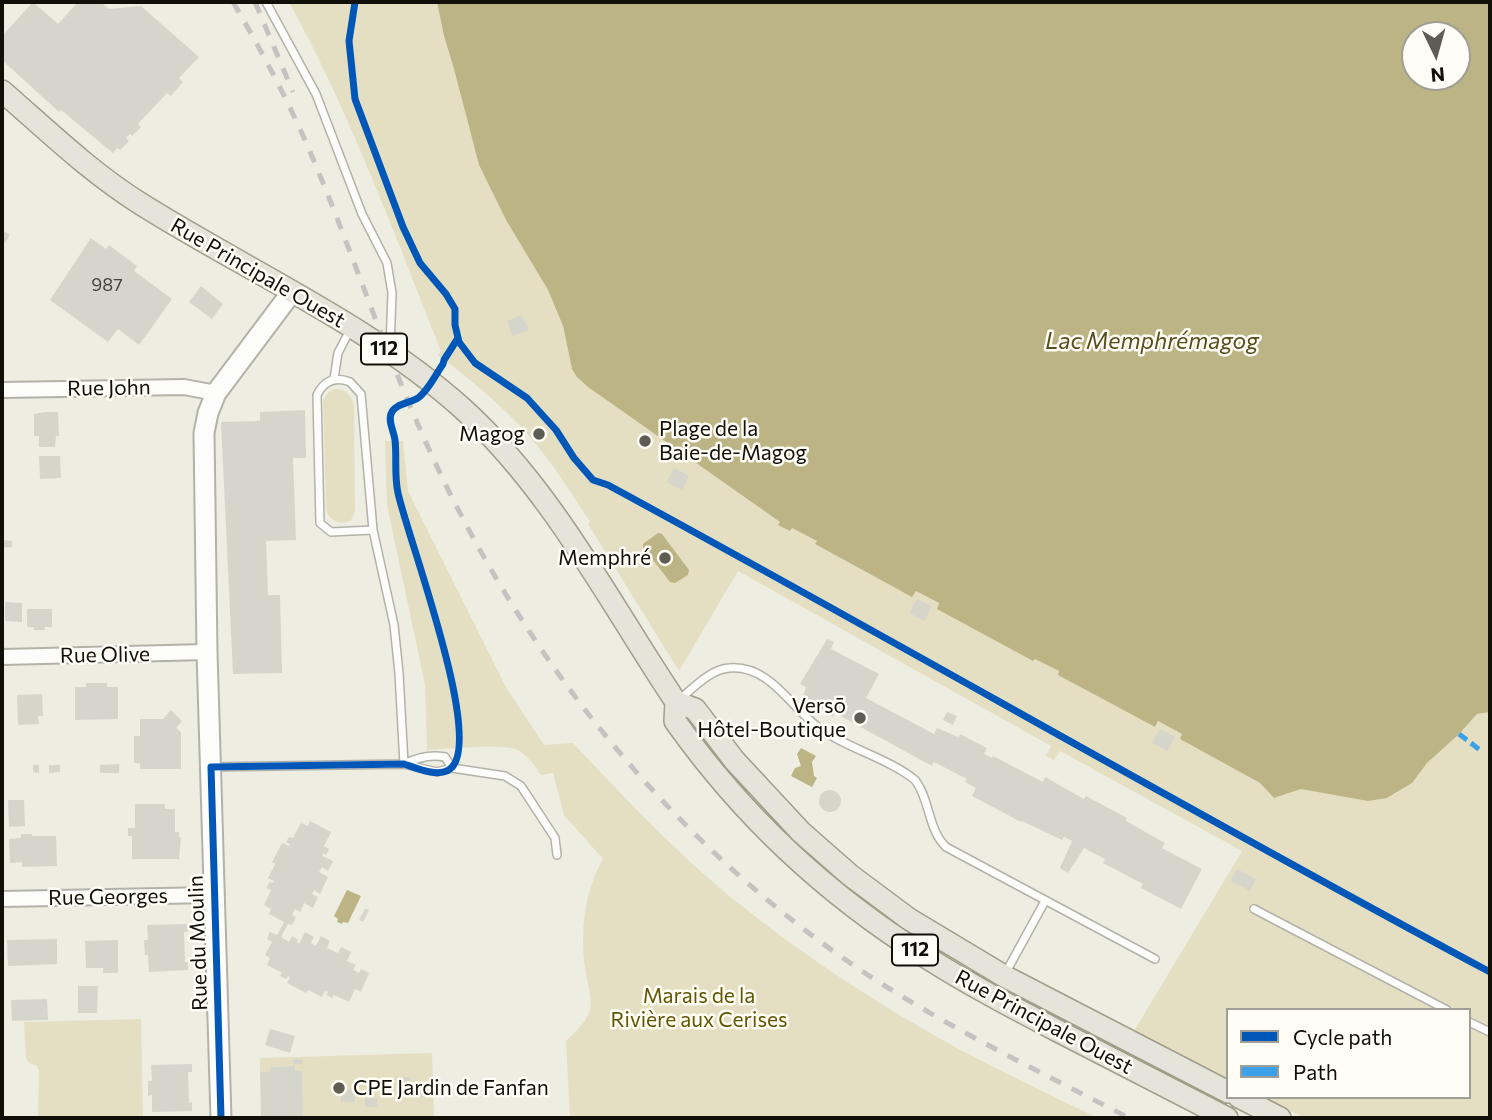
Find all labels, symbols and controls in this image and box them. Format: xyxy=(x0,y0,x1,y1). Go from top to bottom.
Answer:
north arrow xyxy=(1401,21,1471,91)
text: N xyxy=(1430,63,1446,88)
street label: Rue Principale Ouest xyxy=(166,213,350,333)
house number: 987 xyxy=(91,274,123,296)
water label: Lac Memphrémagog xyxy=(1045,327,1259,355)
road number: 112 xyxy=(361,334,407,364)
street label: Rue John xyxy=(67,375,151,401)
place label: Plage de la Baie-de-Magog xyxy=(659,416,807,466)
place label: Magog xyxy=(459,421,525,447)
marker: Magog xyxy=(531,426,547,442)
marker: Plage de la Baie-de-Magog xyxy=(637,433,653,449)
place label: Memphré xyxy=(558,545,651,571)
marker: Memphré xyxy=(657,550,673,566)
street label: Rue Olive xyxy=(60,642,150,668)
place label: Versō Hôtel-Boutique xyxy=(697,693,846,743)
marker: Versō Hôtel-Boutique xyxy=(852,710,868,726)
street label: Rue du Moulin xyxy=(183,875,213,1011)
street label: Rue Georges xyxy=(48,883,168,911)
road number: 112 xyxy=(892,934,938,966)
street label: Rue Principale Ouest xyxy=(951,965,1137,1079)
park label: Marais de la Rivière aux Cerises xyxy=(610,983,788,1033)
legend xyxy=(1226,1008,1471,1099)
text: Cycle path xyxy=(1293,1024,1392,1049)
text: Path xyxy=(1293,1059,1338,1084)
place label: CPE Jardin de Fanfan xyxy=(353,1075,549,1101)
marker: CPE Jardin de Fanfan xyxy=(331,1080,347,1096)

